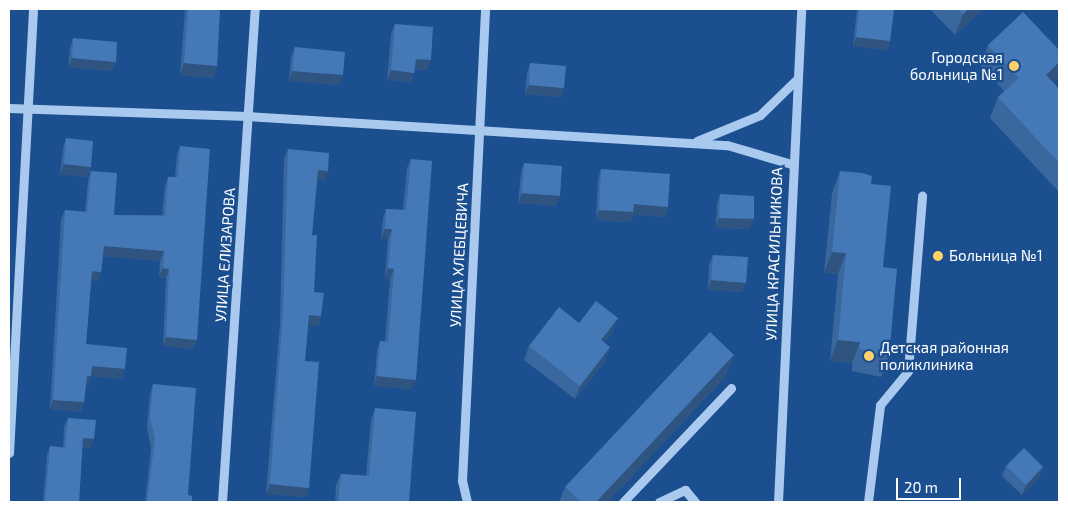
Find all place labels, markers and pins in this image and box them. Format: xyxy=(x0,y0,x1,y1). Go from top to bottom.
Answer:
place label: Городская больница №1 xyxy=(910,48,1003,83)
marker: Городская больница №1 xyxy=(1007,59,1021,73)
place label: Больница №1 xyxy=(949,247,1043,265)
marker: Больница №1 xyxy=(931,249,945,263)
place label: Детская районная поликлиника xyxy=(880,338,1009,373)
marker: Детская районная поликлиника xyxy=(862,349,876,363)

